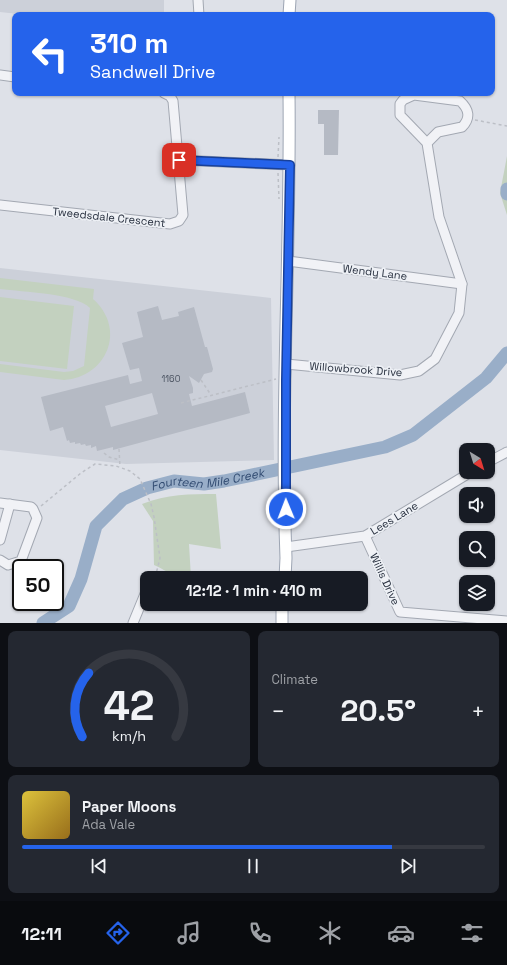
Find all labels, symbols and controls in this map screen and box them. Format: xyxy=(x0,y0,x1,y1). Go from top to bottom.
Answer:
text: 310 m xyxy=(90,25,168,61)
icon: left xyxy=(24,28,76,80)
text: Sandwell Drive xyxy=(90,60,215,83)
pin xyxy=(162,143,196,177)
icon: arrive xyxy=(168,149,190,171)
street label: Tweedsdale Crescent xyxy=(52,204,166,230)
street label: Wendy Lane xyxy=(342,261,408,283)
street label: Willowbrook Drive xyxy=(309,359,403,379)
house number: 1160 xyxy=(162,373,181,385)
north arrow xyxy=(459,443,495,479)
map controls xyxy=(459,443,495,611)
water label: Fourteen Mile Creek xyxy=(149,464,267,495)
button: sound xyxy=(459,487,495,523)
position arrow xyxy=(265,488,307,530)
street label: Lees Lane xyxy=(368,498,420,538)
button: search xyxy=(459,531,495,567)
street label: Willis Drive xyxy=(367,551,403,607)
speed limit sign: 50 xyxy=(12,559,64,611)
button: layers xyxy=(459,575,495,611)
text: 12:12 · 1 min · 410 m xyxy=(186,581,322,600)
text: Climate xyxy=(272,671,318,688)
text: 42 xyxy=(103,679,154,732)
text: 20.5° xyxy=(340,691,416,730)
text: − xyxy=(272,697,285,725)
text: + xyxy=(471,697,485,725)
text: km/h xyxy=(112,727,146,745)
text: Paper Moons xyxy=(82,797,176,816)
text: Ada Vale xyxy=(82,816,135,833)
icon: previous xyxy=(88,855,110,877)
icon: pause xyxy=(242,855,264,877)
icon: next xyxy=(397,855,419,877)
icon: directions xyxy=(104,919,132,947)
icon: music xyxy=(175,919,203,947)
icon: phone xyxy=(246,919,274,947)
icon: climate xyxy=(316,919,344,947)
icon: car xyxy=(387,919,415,947)
icon: filters xyxy=(458,919,486,947)
text: 12:11 xyxy=(21,922,62,945)

